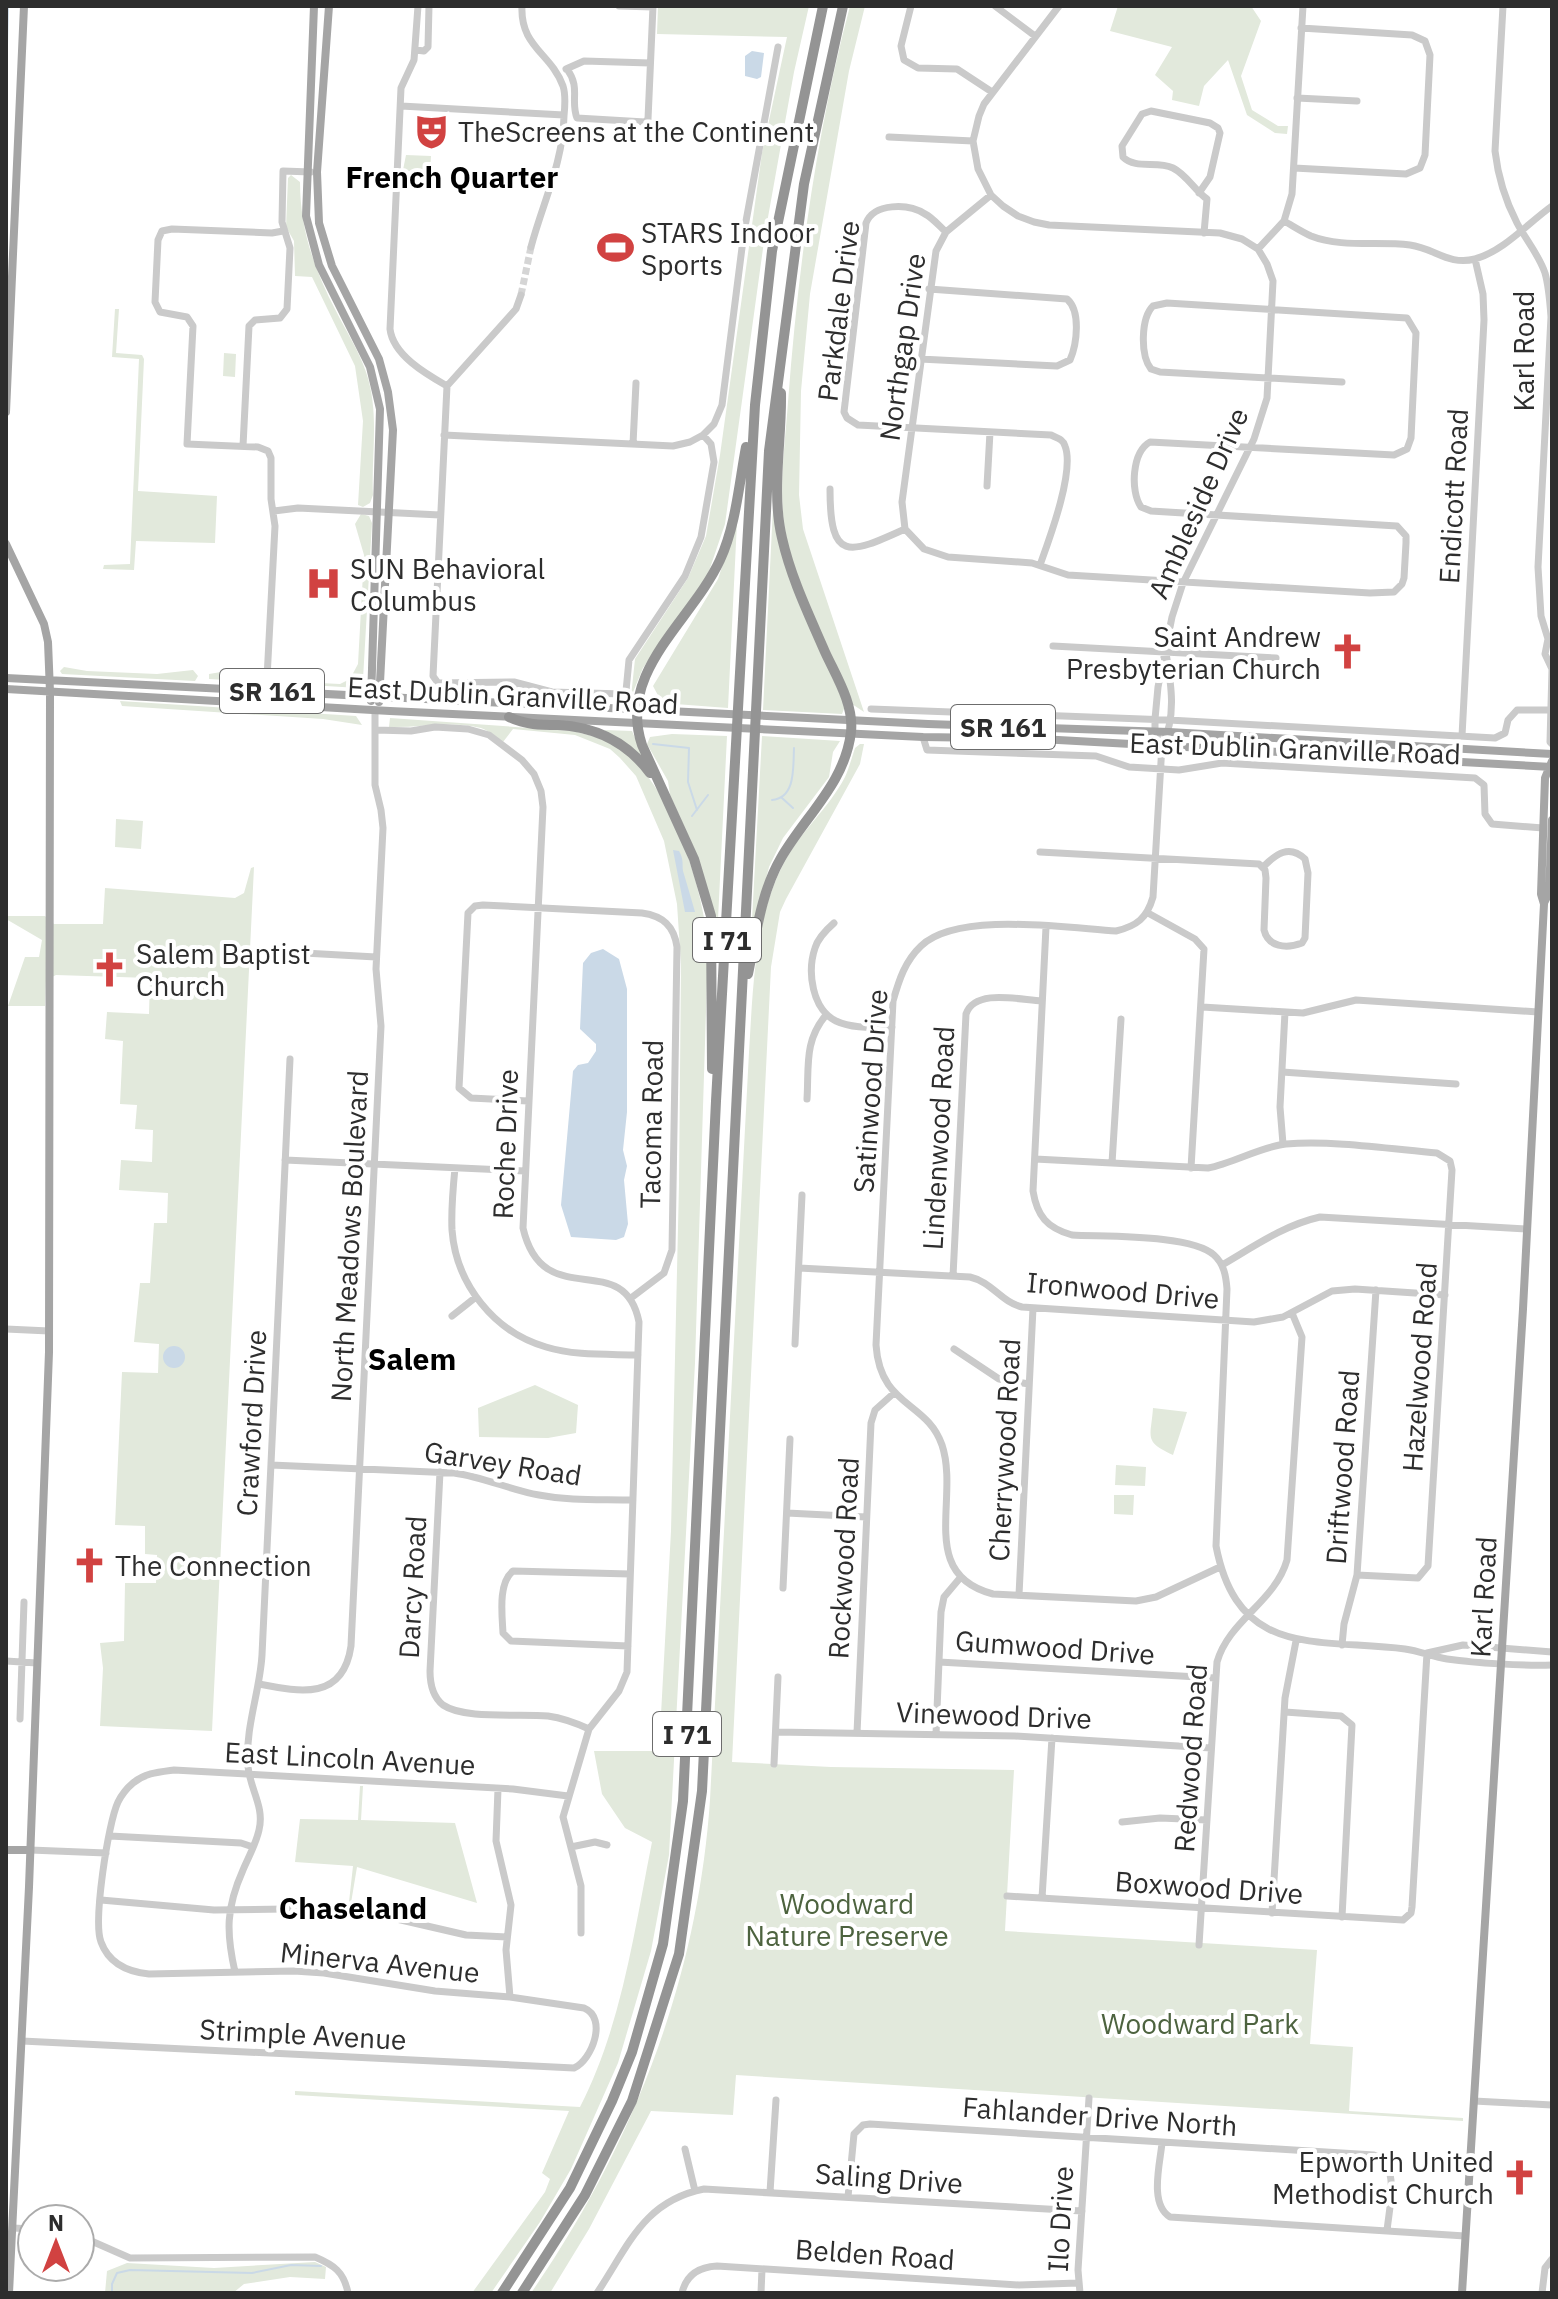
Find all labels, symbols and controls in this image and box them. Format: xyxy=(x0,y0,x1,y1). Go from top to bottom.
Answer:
theatre icon: TheScreens at the Continent xyxy=(413,112,451,150)
place label: TheScreens at the Continent xyxy=(458,113,814,150)
district label: French Quarter xyxy=(346,157,558,196)
place label: STARS Indoor Sports xyxy=(641,214,815,283)
street label: Parkdale Drive xyxy=(809,218,867,404)
sports icon: STARS Indoor Sports xyxy=(596,229,634,267)
street label: Northgap Drive xyxy=(871,251,933,443)
street label: Karl Road xyxy=(1505,290,1542,412)
street label: Ambleside Drive xyxy=(1139,402,1257,604)
street label: Endicott Road xyxy=(1430,407,1476,585)
place label: SUN Behavioral Columbus xyxy=(350,550,545,619)
hospital icon: SUN Behavioral Columbus xyxy=(305,565,343,603)
place label: Saint Andrew Presbyterian Church xyxy=(1066,618,1321,687)
church icon: Saint Andrew Presbyterian Church xyxy=(1328,633,1366,671)
street label: East Dublin Granville Road xyxy=(346,668,680,722)
road number: SR 161 xyxy=(220,669,324,713)
road number: SR 161 xyxy=(951,705,1055,749)
street label: East Dublin Granville Road xyxy=(1129,724,1461,772)
road number: I 71 xyxy=(693,918,761,962)
place label: Salem Baptist Church xyxy=(136,935,311,1004)
church icon: Salem Baptist Church xyxy=(91,950,129,988)
street label: Satinwood Drive xyxy=(844,988,896,1194)
street label: Lindenwood Road xyxy=(914,1025,962,1251)
street label: Tacoma Road xyxy=(631,1039,671,1209)
street label: Roche Drive xyxy=(484,1068,526,1220)
street label: North Meadows Boulevard xyxy=(322,1069,376,1403)
street label: Hazelwood Road xyxy=(1393,1261,1445,1473)
street label: Ironwood Drive xyxy=(1025,1263,1221,1317)
street label: Crawford Drive xyxy=(228,1329,274,1517)
street label: Cherrywood Road xyxy=(980,1337,1028,1563)
district label: Salem xyxy=(368,1339,456,1378)
street label: Driftwood Road xyxy=(1317,1368,1367,1566)
street label: Garvey Road xyxy=(422,1432,584,1494)
street label: Rockwood Road xyxy=(819,1456,867,1660)
street label: Darcy Road xyxy=(390,1515,434,1659)
street label: Karl Road xyxy=(1461,1536,1505,1658)
church icon: The Connection xyxy=(70,1546,108,1584)
place label: The Connection xyxy=(115,1547,312,1584)
street label: Gumwood Drive xyxy=(954,1622,1156,1672)
street label: Redwood Road xyxy=(1165,1662,1215,1854)
street label: Vinewood Drive xyxy=(896,1693,1092,1737)
road number: I 71 xyxy=(653,1712,721,1756)
street label: East Lincoln Avenue xyxy=(224,1733,476,1783)
street label: Boxwood Drive xyxy=(1114,1862,1304,1912)
park label: Woodward Nature Preserve xyxy=(745,1885,949,1954)
district label: Chaseland xyxy=(279,1888,427,1927)
street label: Minerva Avenue xyxy=(279,1933,481,1991)
park label: Woodward Park xyxy=(1101,2005,1299,2042)
street label: Strimple Avenue xyxy=(199,2010,407,2058)
street label: Fahlander Drive North xyxy=(961,2088,1239,2144)
place label: Epworth United Methodist Church xyxy=(1272,2143,1494,2212)
street label: Saling Drive xyxy=(814,2154,964,2202)
church icon: Epworth United Methodist Church xyxy=(1501,2158,1539,2196)
street label: Ilo Drive xyxy=(1039,2165,1081,2273)
north arrow xyxy=(16,2203,96,2283)
text: N xyxy=(48,2208,64,2237)
street label: Belden Road xyxy=(794,2230,956,2278)

